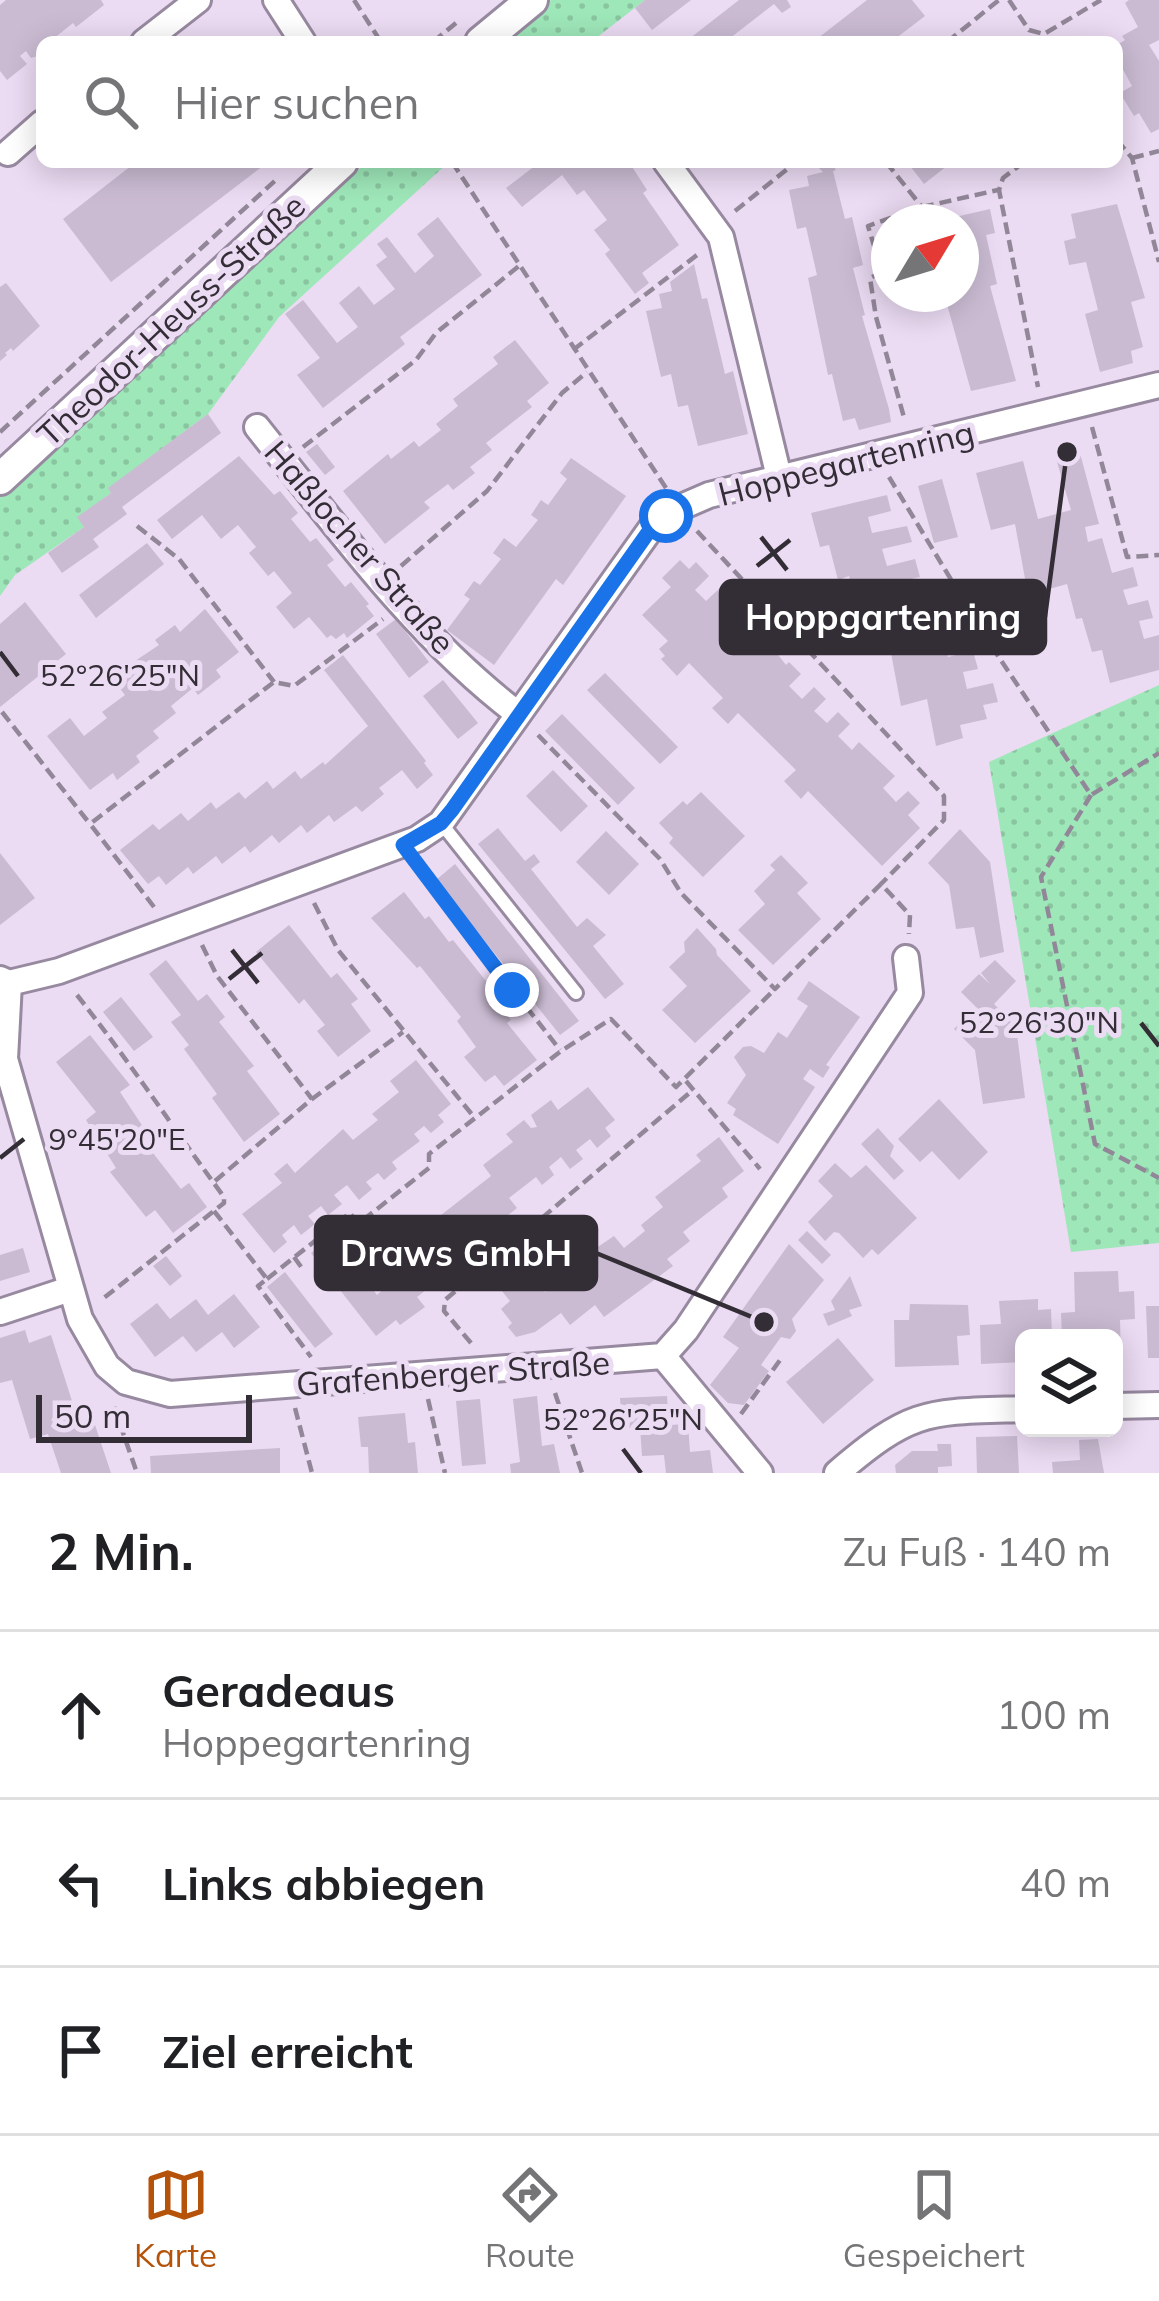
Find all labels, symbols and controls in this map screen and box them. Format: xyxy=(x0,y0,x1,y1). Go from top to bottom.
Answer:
search box xyxy=(36,36,1123,168)
icon: search xyxy=(78,69,144,135)
text: Hier suchen xyxy=(174,74,420,130)
street label: Theodor-Heuss-Straße xyxy=(28,185,313,454)
north arrow xyxy=(871,204,979,312)
street label: Hoppegartenring xyxy=(714,411,978,514)
street label: Haßlocher Straße xyxy=(257,432,464,662)
route start xyxy=(639,489,693,543)
callout: Hoppgartenring xyxy=(721,581,1045,653)
text: Hoppgartenring xyxy=(745,594,1021,639)
text: 52°26'25"N xyxy=(40,656,200,694)
route end xyxy=(485,963,539,1017)
text: 52°26'30"N xyxy=(959,1003,1119,1041)
text: 9°45'20"E xyxy=(48,1120,186,1158)
callout: Draws GmbH xyxy=(316,1217,596,1289)
text: Draws GmbH xyxy=(340,1230,572,1275)
map controls xyxy=(1015,1329,1123,1437)
button: layers xyxy=(1015,1329,1123,1437)
street label: Grafenberger Straße xyxy=(295,1341,611,1404)
scale bar xyxy=(36,1389,252,1442)
text: 50 m xyxy=(54,1395,131,1436)
text: 52°26'25"N xyxy=(543,1400,703,1438)
text: 2 Min. xyxy=(48,1519,194,1583)
text: Zu Fuß · 140 m xyxy=(843,1527,1111,1576)
text: Geradeaus xyxy=(162,1662,395,1718)
icon: ahead xyxy=(48,1682,114,1748)
text: 100 m xyxy=(996,1690,1111,1739)
text: Hoppegartenring xyxy=(162,1718,472,1767)
icon: left xyxy=(48,1850,114,1916)
text: Links abbiegen xyxy=(162,1855,485,1911)
text: 40 m xyxy=(1020,1858,1111,1907)
icon: arrive xyxy=(48,2018,114,2084)
text: Ziel erreicht xyxy=(162,2023,413,2079)
tab: Karte xyxy=(134,2162,217,2275)
tab: Route xyxy=(485,2162,575,2275)
tab: Gespeichert xyxy=(843,2162,1025,2275)

